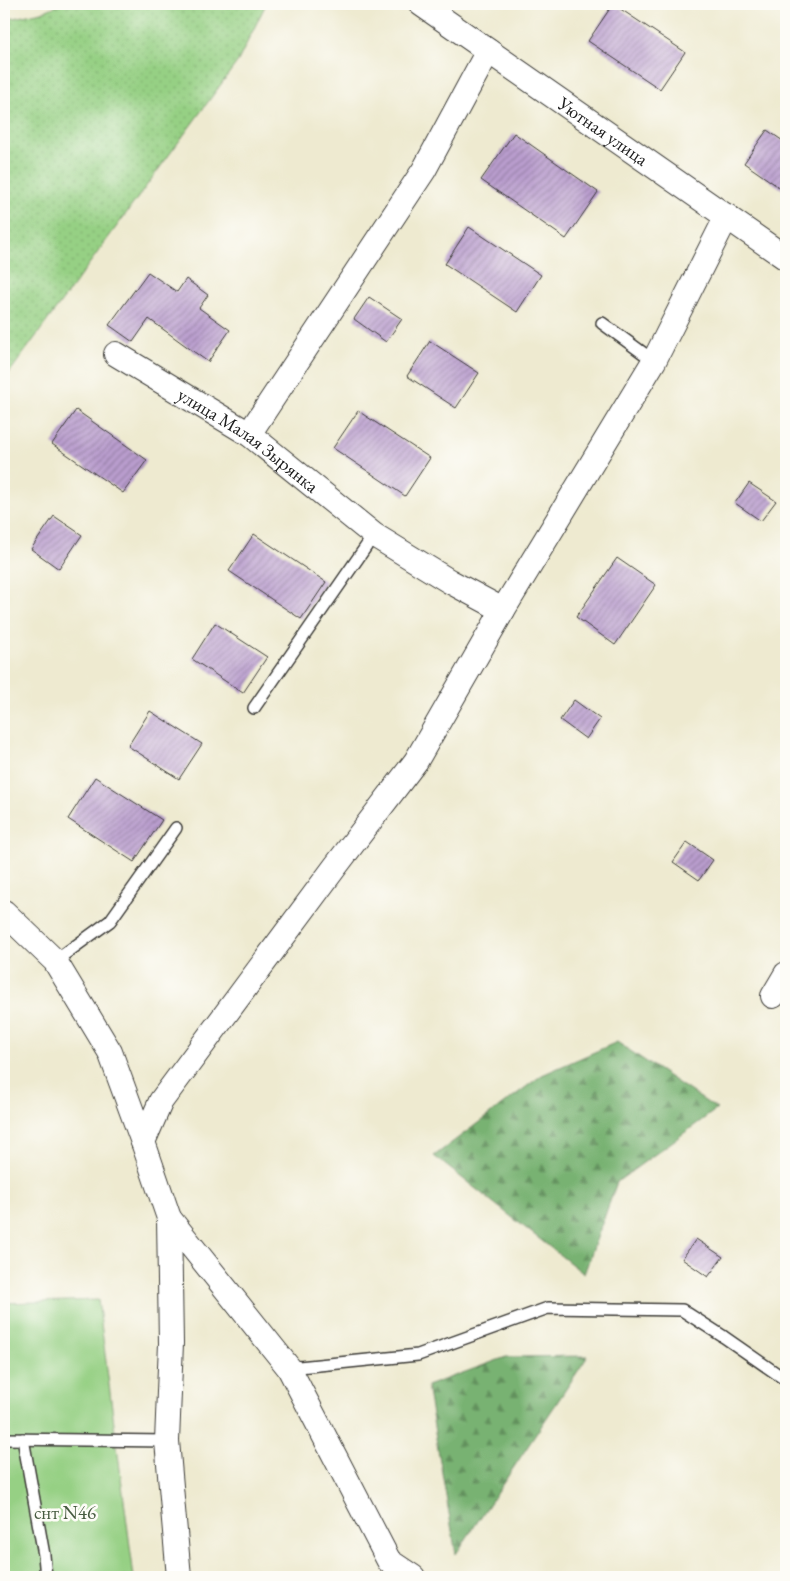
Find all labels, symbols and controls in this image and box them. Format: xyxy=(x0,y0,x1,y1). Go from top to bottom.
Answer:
street label: Уютная улица xyxy=(552,90,654,171)
street label: улица Малая Зырянка xyxy=(173,382,324,498)
park label: снт N46 xyxy=(34,1500,96,1525)

